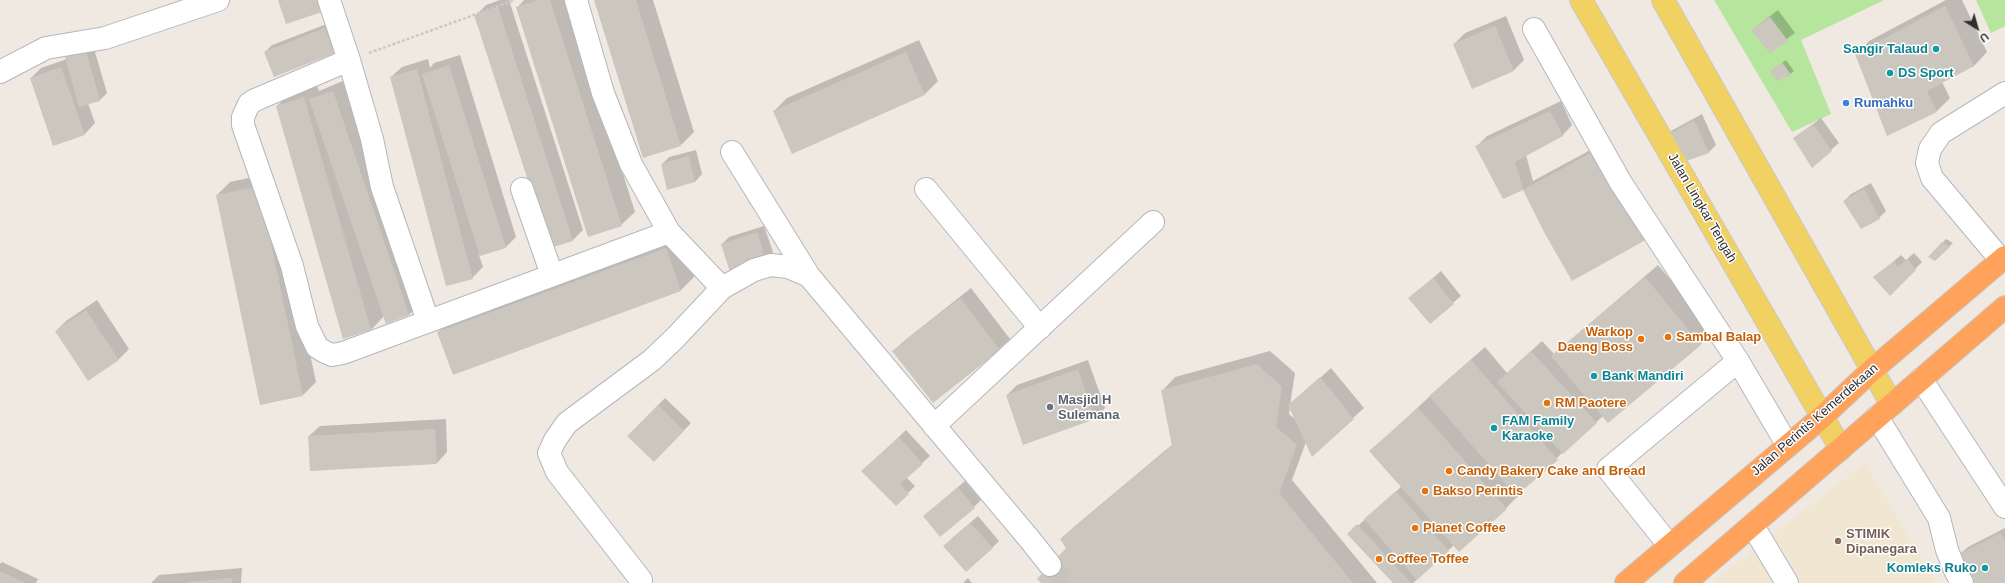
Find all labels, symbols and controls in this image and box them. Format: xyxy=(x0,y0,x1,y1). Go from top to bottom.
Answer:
north arrow xyxy=(1957,8,1997,48)
text: U xyxy=(1977,30,1991,45)
place label: Sangir Talaud xyxy=(1843,41,1928,57)
marker: Sangir Talaud xyxy=(1931,44,1941,54)
place label: DS Sport xyxy=(1898,65,1954,81)
marker: DS Sport xyxy=(1885,68,1895,78)
place label: Rumahku xyxy=(1854,95,1913,111)
marker: Rumahku xyxy=(1841,98,1851,108)
street label: Jalan Lingkar Tengah xyxy=(1664,151,1740,265)
place label: Warkop Daeng Boss xyxy=(1558,324,1633,355)
place label: Sambal Balap xyxy=(1676,329,1761,345)
marker: Sambal Balap xyxy=(1663,332,1673,342)
marker: Warkop Daeng Boss xyxy=(1636,334,1646,344)
street label: Jalan Perintis Kemerdekaan xyxy=(1749,361,1881,479)
place label: Bank Mandiri xyxy=(1602,368,1684,384)
marker: Bank Mandiri xyxy=(1589,371,1599,381)
place label: Masjid H Sulemana xyxy=(1058,392,1119,423)
place label: RM Paotere xyxy=(1555,395,1627,411)
marker: RM Paotere xyxy=(1542,398,1552,408)
marker: Masjid H Sulemana xyxy=(1045,402,1055,412)
place label: FAM Family Karaoke xyxy=(1502,413,1574,444)
marker: FAM Family Karaoke xyxy=(1489,423,1499,433)
place label: Candy Bakery Cake and Bread xyxy=(1457,463,1646,479)
marker: Candy Bakery Cake and Bread xyxy=(1444,466,1454,476)
place label: Bakso Perintis xyxy=(1433,483,1523,499)
marker: Bakso Perintis xyxy=(1420,486,1430,496)
place label: Planet Coffee xyxy=(1423,520,1506,536)
marker: Planet Coffee xyxy=(1410,523,1420,533)
place label: STIMIK Dipanegara xyxy=(1846,526,1917,557)
marker: STIMIK Dipanegara xyxy=(1833,536,1843,546)
place label: Coffee Toffee xyxy=(1387,551,1469,567)
marker: Coffee Toffee xyxy=(1374,554,1384,564)
place label: Komleks Ruko xyxy=(1887,560,1977,576)
marker: Komleks Ruko xyxy=(1980,563,1990,573)

